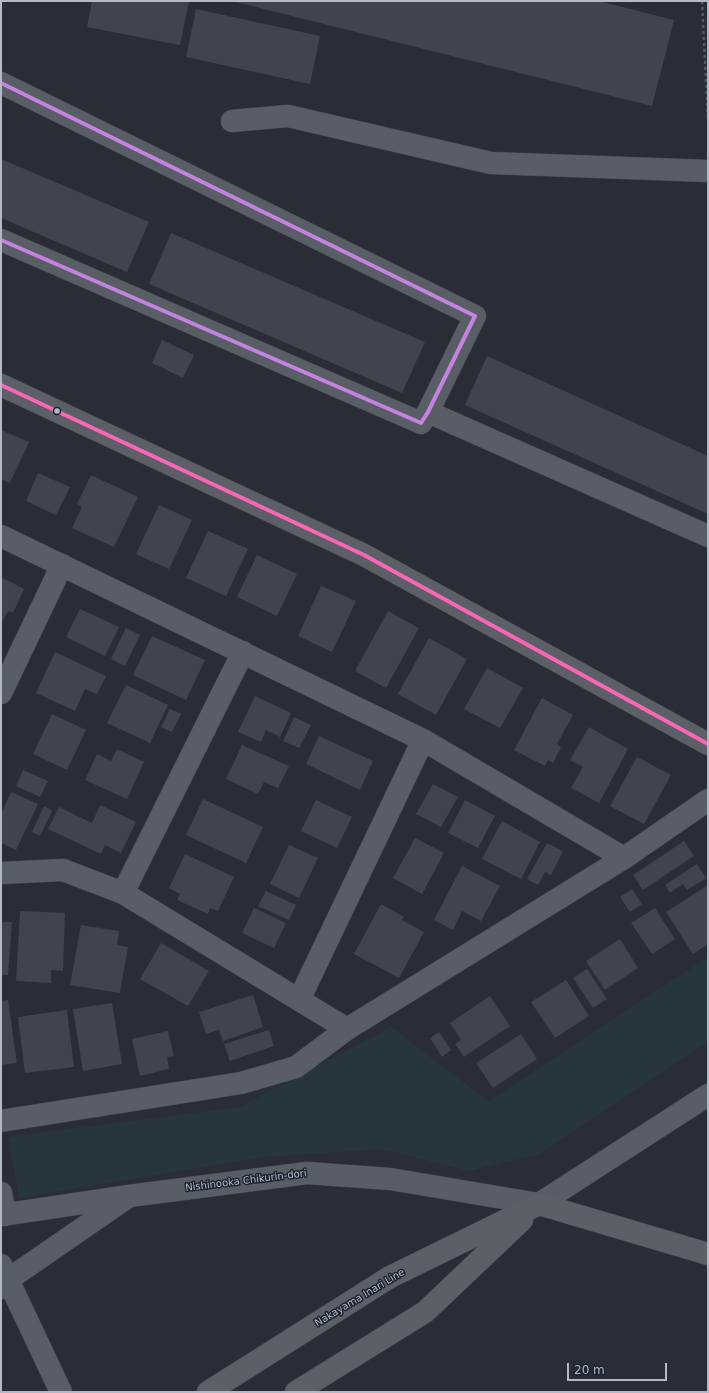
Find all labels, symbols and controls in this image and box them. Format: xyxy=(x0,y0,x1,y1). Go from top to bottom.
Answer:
unlabelled marker xyxy=(52,406,62,416)
street label: Nishinooka Chikurin-dori xyxy=(185,1168,307,1194)
street label: Nakayama Inari Line xyxy=(313,1266,407,1330)
scale bar xyxy=(569,1355,669,1381)
text: 20 m xyxy=(574,1363,605,1377)

